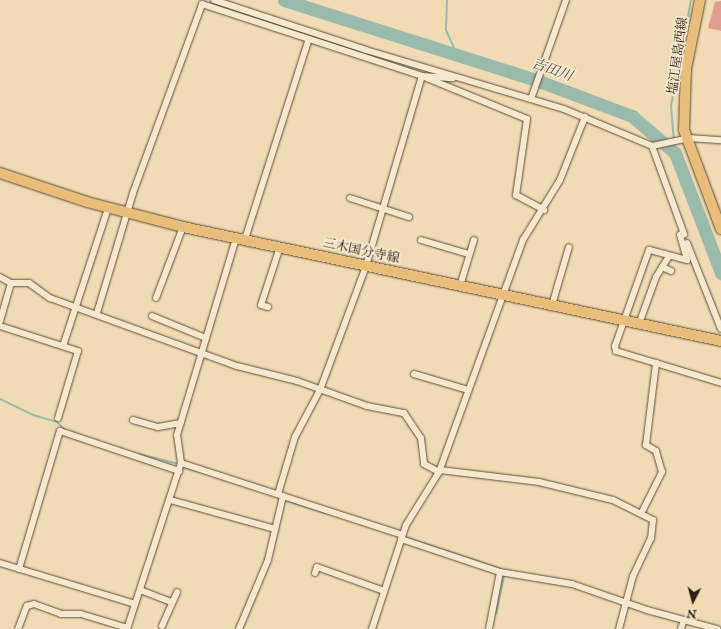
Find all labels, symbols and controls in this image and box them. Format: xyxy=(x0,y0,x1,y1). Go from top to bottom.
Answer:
street label: 塩江屋島西線 xyxy=(665,16,691,96)
water label: 吉田川 xyxy=(529,55,575,85)
street label: 三木国分寺線 xyxy=(321,235,401,267)
north arrow xyxy=(673,581,713,621)
text: N xyxy=(686,606,697,620)

